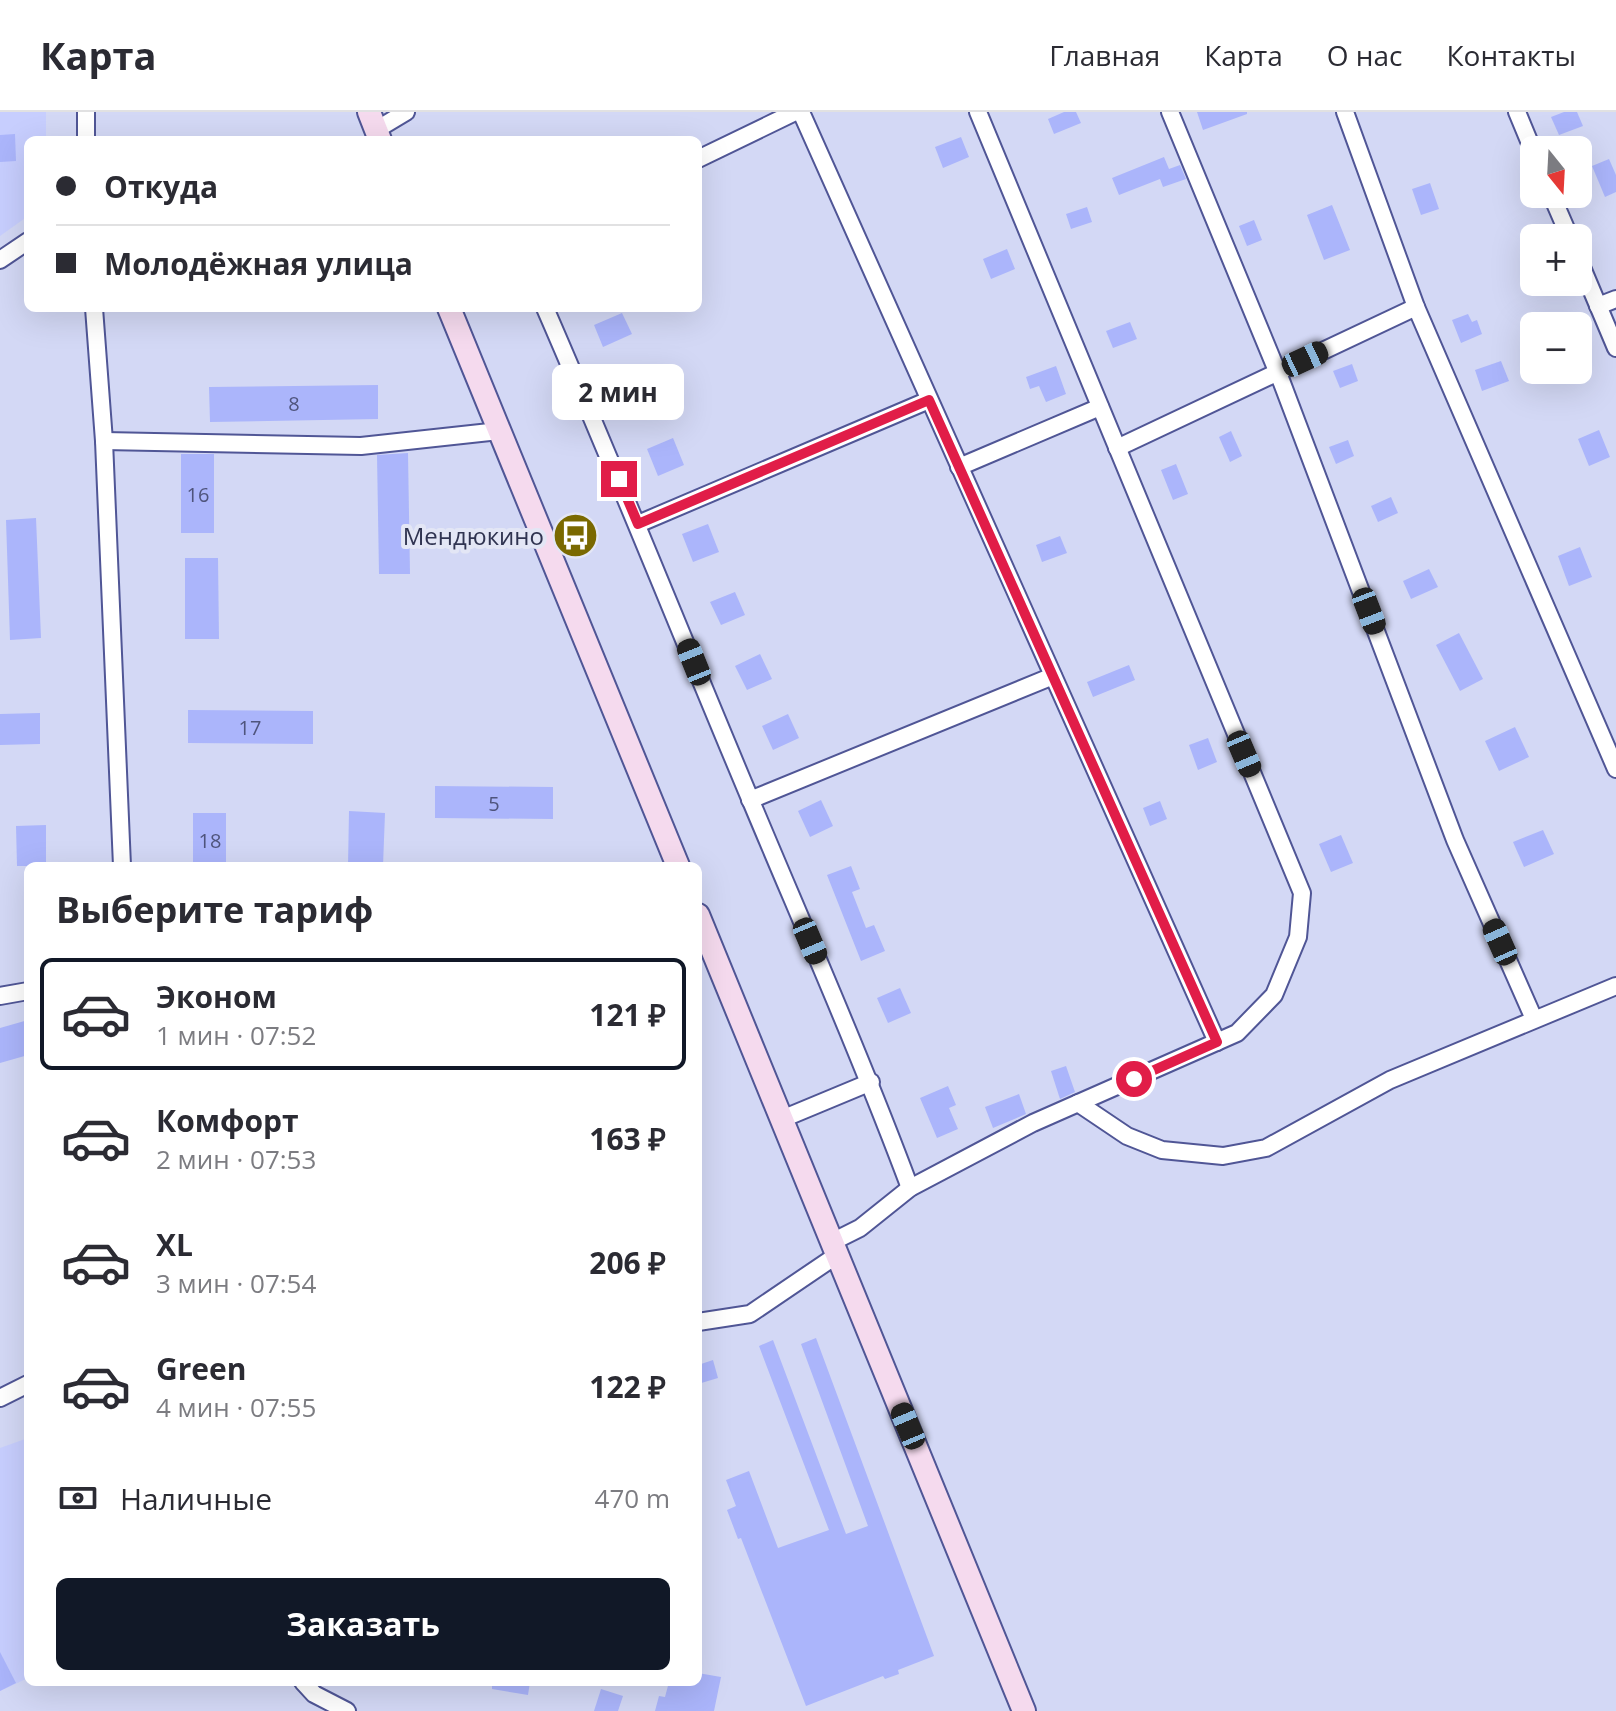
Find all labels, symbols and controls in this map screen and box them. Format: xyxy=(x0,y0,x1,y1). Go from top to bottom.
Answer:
text: Карта xyxy=(40,29,157,81)
text: Главная xyxy=(1049,36,1160,74)
text: Карта xyxy=(1204,36,1283,74)
text: О нас xyxy=(1327,36,1402,74)
text: Контакты xyxy=(1446,36,1576,74)
north arrow xyxy=(1520,136,1592,208)
map controls xyxy=(1520,136,1592,384)
text: Откуда xyxy=(104,166,218,207)
button: + xyxy=(1520,224,1592,296)
text: Молодёжная улица xyxy=(104,243,413,284)
button: − xyxy=(1520,312,1592,384)
car xyxy=(1278,338,1332,380)
callout: 2 мин xyxy=(553,363,685,419)
text: 2 мин xyxy=(578,374,658,410)
house number: 8 xyxy=(288,390,300,417)
route end xyxy=(601,461,637,497)
house number: 16 xyxy=(187,481,209,508)
bus stop icon: Мендюкино xyxy=(551,511,599,559)
place label: Мендюкино xyxy=(403,519,544,552)
car xyxy=(1349,584,1389,638)
car xyxy=(674,635,714,689)
house number: 17 xyxy=(239,714,261,741)
car xyxy=(1224,727,1264,781)
house number: 5 xyxy=(488,790,500,817)
house number: 18 xyxy=(199,827,221,854)
text: Выберите тариф xyxy=(56,885,373,934)
car xyxy=(790,914,830,968)
car xyxy=(1479,915,1521,969)
text: Эконом xyxy=(156,976,277,1017)
icon: car xyxy=(60,978,132,1050)
text: 121 ₽ xyxy=(589,994,666,1035)
text: 1 мин · 07:52 xyxy=(156,1017,316,1053)
route start xyxy=(1116,1061,1152,1097)
text: Комфорт xyxy=(156,1100,299,1141)
icon: car xyxy=(60,1102,132,1174)
text: 163 ₽ xyxy=(589,1118,666,1159)
text: 2 мин · 07:53 xyxy=(156,1141,316,1177)
text: XL xyxy=(156,1224,193,1265)
icon: car xyxy=(60,1226,132,1298)
text: 206 ₽ xyxy=(589,1242,666,1283)
text: 3 мин · 07:54 xyxy=(156,1265,316,1301)
text: Green xyxy=(156,1348,247,1389)
icon: car xyxy=(60,1350,132,1422)
text: 122 ₽ xyxy=(589,1366,666,1407)
text: 4 мин · 07:55 xyxy=(156,1389,316,1425)
car xyxy=(888,1399,928,1453)
icon: cash xyxy=(56,1476,100,1520)
text: Наличные xyxy=(120,1478,272,1519)
text: 470 m xyxy=(595,1480,670,1516)
button: Заказать xyxy=(56,1578,670,1670)

